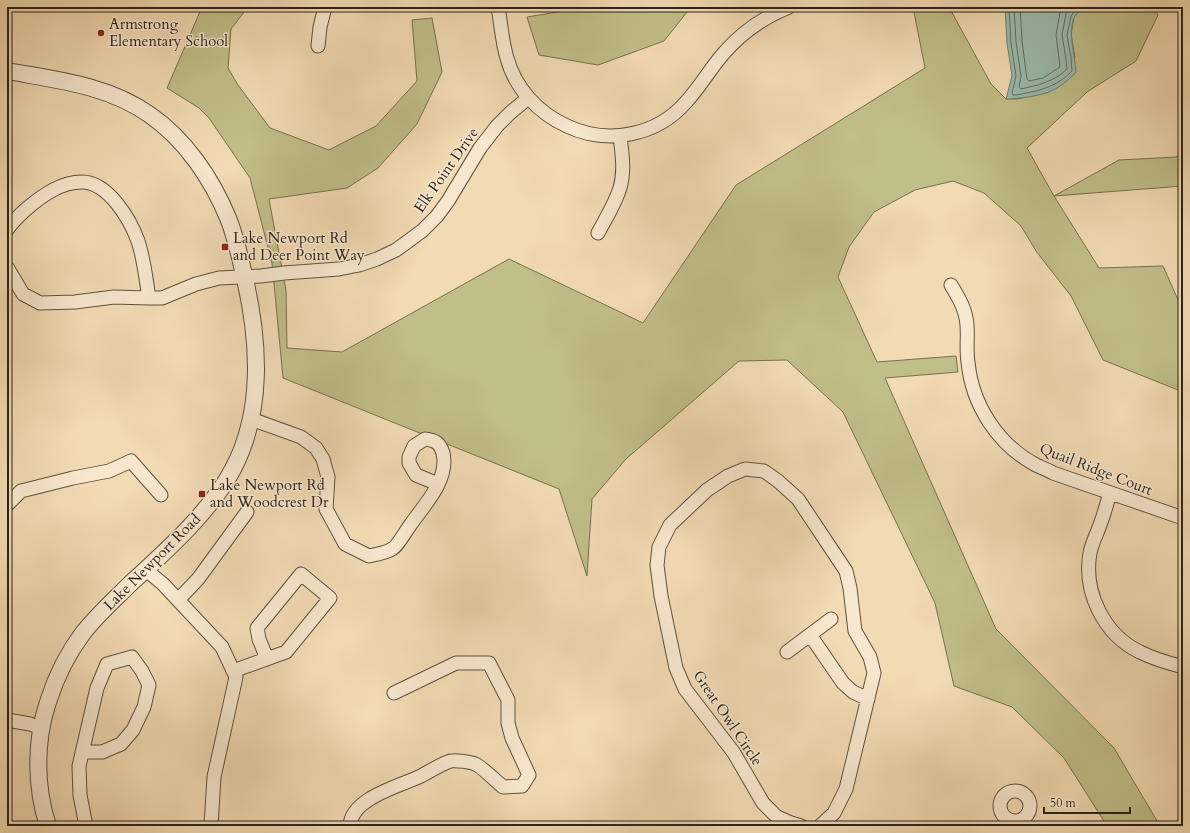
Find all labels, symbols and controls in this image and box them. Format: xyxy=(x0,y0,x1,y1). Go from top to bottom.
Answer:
place label: Armstrong Elementary School xyxy=(109,14,228,51)
marker: Armstrong Elementary School xyxy=(96,28,106,38)
street label: Elk Point Drive xyxy=(409,123,483,217)
place label: Lake Newport Rd and Deer Point Way xyxy=(233,228,365,265)
marker: Lake Newport Rd and Deer Point Way xyxy=(220,242,230,252)
street label: Quail Ridge Court xyxy=(1037,438,1156,500)
place label: Lake Newport Rd and Woodcrest Dr xyxy=(210,475,329,512)
marker: Lake Newport Rd and Woodcrest Dr xyxy=(197,489,207,499)
street label: Lake Newport Road xyxy=(99,509,205,615)
street label: Great Owl Circle xyxy=(689,666,767,770)
scale bar xyxy=(1044,789,1130,815)
text: 50 m xyxy=(1050,795,1077,811)

